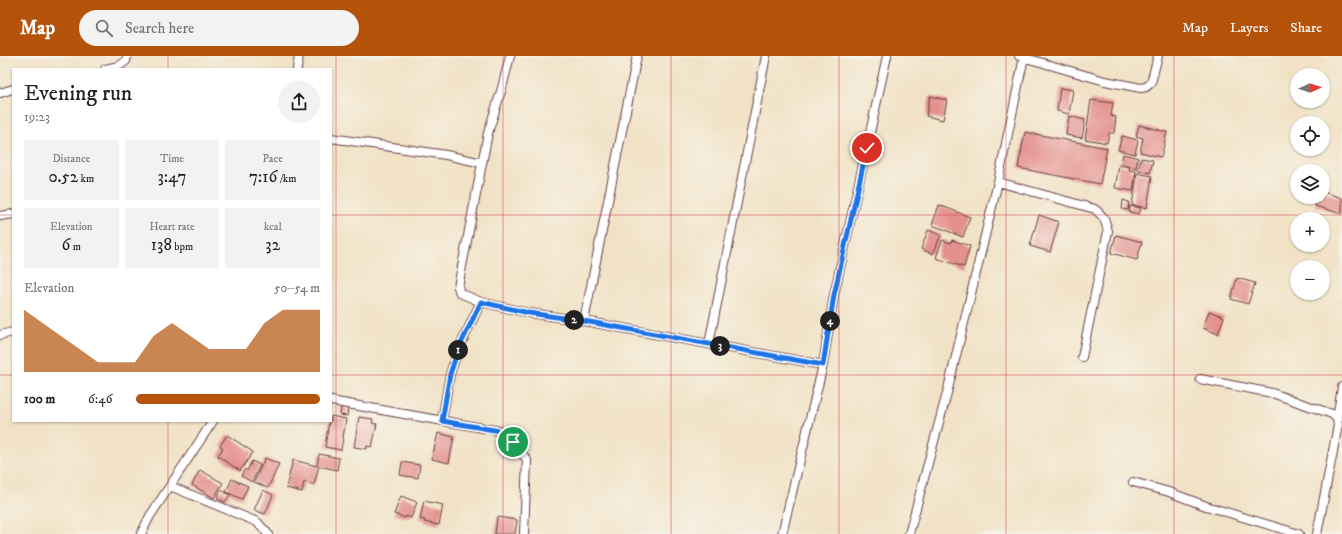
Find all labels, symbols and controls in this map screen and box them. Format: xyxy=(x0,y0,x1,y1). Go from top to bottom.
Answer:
search box xyxy=(79,10,359,46)
text: Map xyxy=(20,17,55,40)
icon: search xyxy=(93,17,115,39)
text: Search here xyxy=(125,19,194,38)
text: Map xyxy=(1182,19,1208,37)
text: Layers xyxy=(1230,19,1268,37)
text: Share xyxy=(1290,19,1322,37)
north arrow xyxy=(1290,68,1330,108)
map controls xyxy=(1290,68,1330,300)
text: Evening run xyxy=(24,80,132,107)
button: share xyxy=(278,81,320,123)
text: 19:23 xyxy=(24,109,50,125)
button: locate xyxy=(1290,116,1330,156)
pin xyxy=(850,131,884,165)
icon: check xyxy=(856,137,878,159)
text: Distance xyxy=(52,152,90,166)
text: Time xyxy=(160,152,184,166)
text: Pace xyxy=(262,152,283,166)
button: layers xyxy=(1290,164,1330,204)
text: 0.52 xyxy=(48,166,78,188)
text: 3:47 xyxy=(158,166,186,188)
text: 7:16 xyxy=(249,166,277,188)
text: km xyxy=(78,172,94,186)
text: /km xyxy=(277,172,296,186)
button: + xyxy=(1290,212,1330,252)
text: Elevation xyxy=(50,220,93,234)
text: Heart rate xyxy=(149,220,195,234)
text: kcal xyxy=(264,220,282,234)
text: 6 xyxy=(62,234,70,256)
text: 138 xyxy=(151,234,172,256)
text: 32 xyxy=(265,234,280,256)
text: m xyxy=(70,240,81,254)
text: bpm xyxy=(172,240,193,254)
button: − xyxy=(1290,260,1330,300)
text: Elevation xyxy=(24,280,74,296)
text: 50–54 m xyxy=(274,280,320,296)
pin: 2 xyxy=(564,310,584,330)
pin: 4 xyxy=(820,311,840,331)
text: 2 xyxy=(571,313,577,327)
text: 4 xyxy=(827,314,833,328)
pin: 3 xyxy=(710,336,730,356)
text: 3 xyxy=(718,339,722,353)
pin: 1 xyxy=(448,340,468,360)
text: 1 xyxy=(456,343,460,357)
text: 100 m xyxy=(24,391,55,407)
text: 6:46 xyxy=(88,391,112,407)
pin xyxy=(496,425,530,459)
icon: arrive xyxy=(502,431,524,453)

